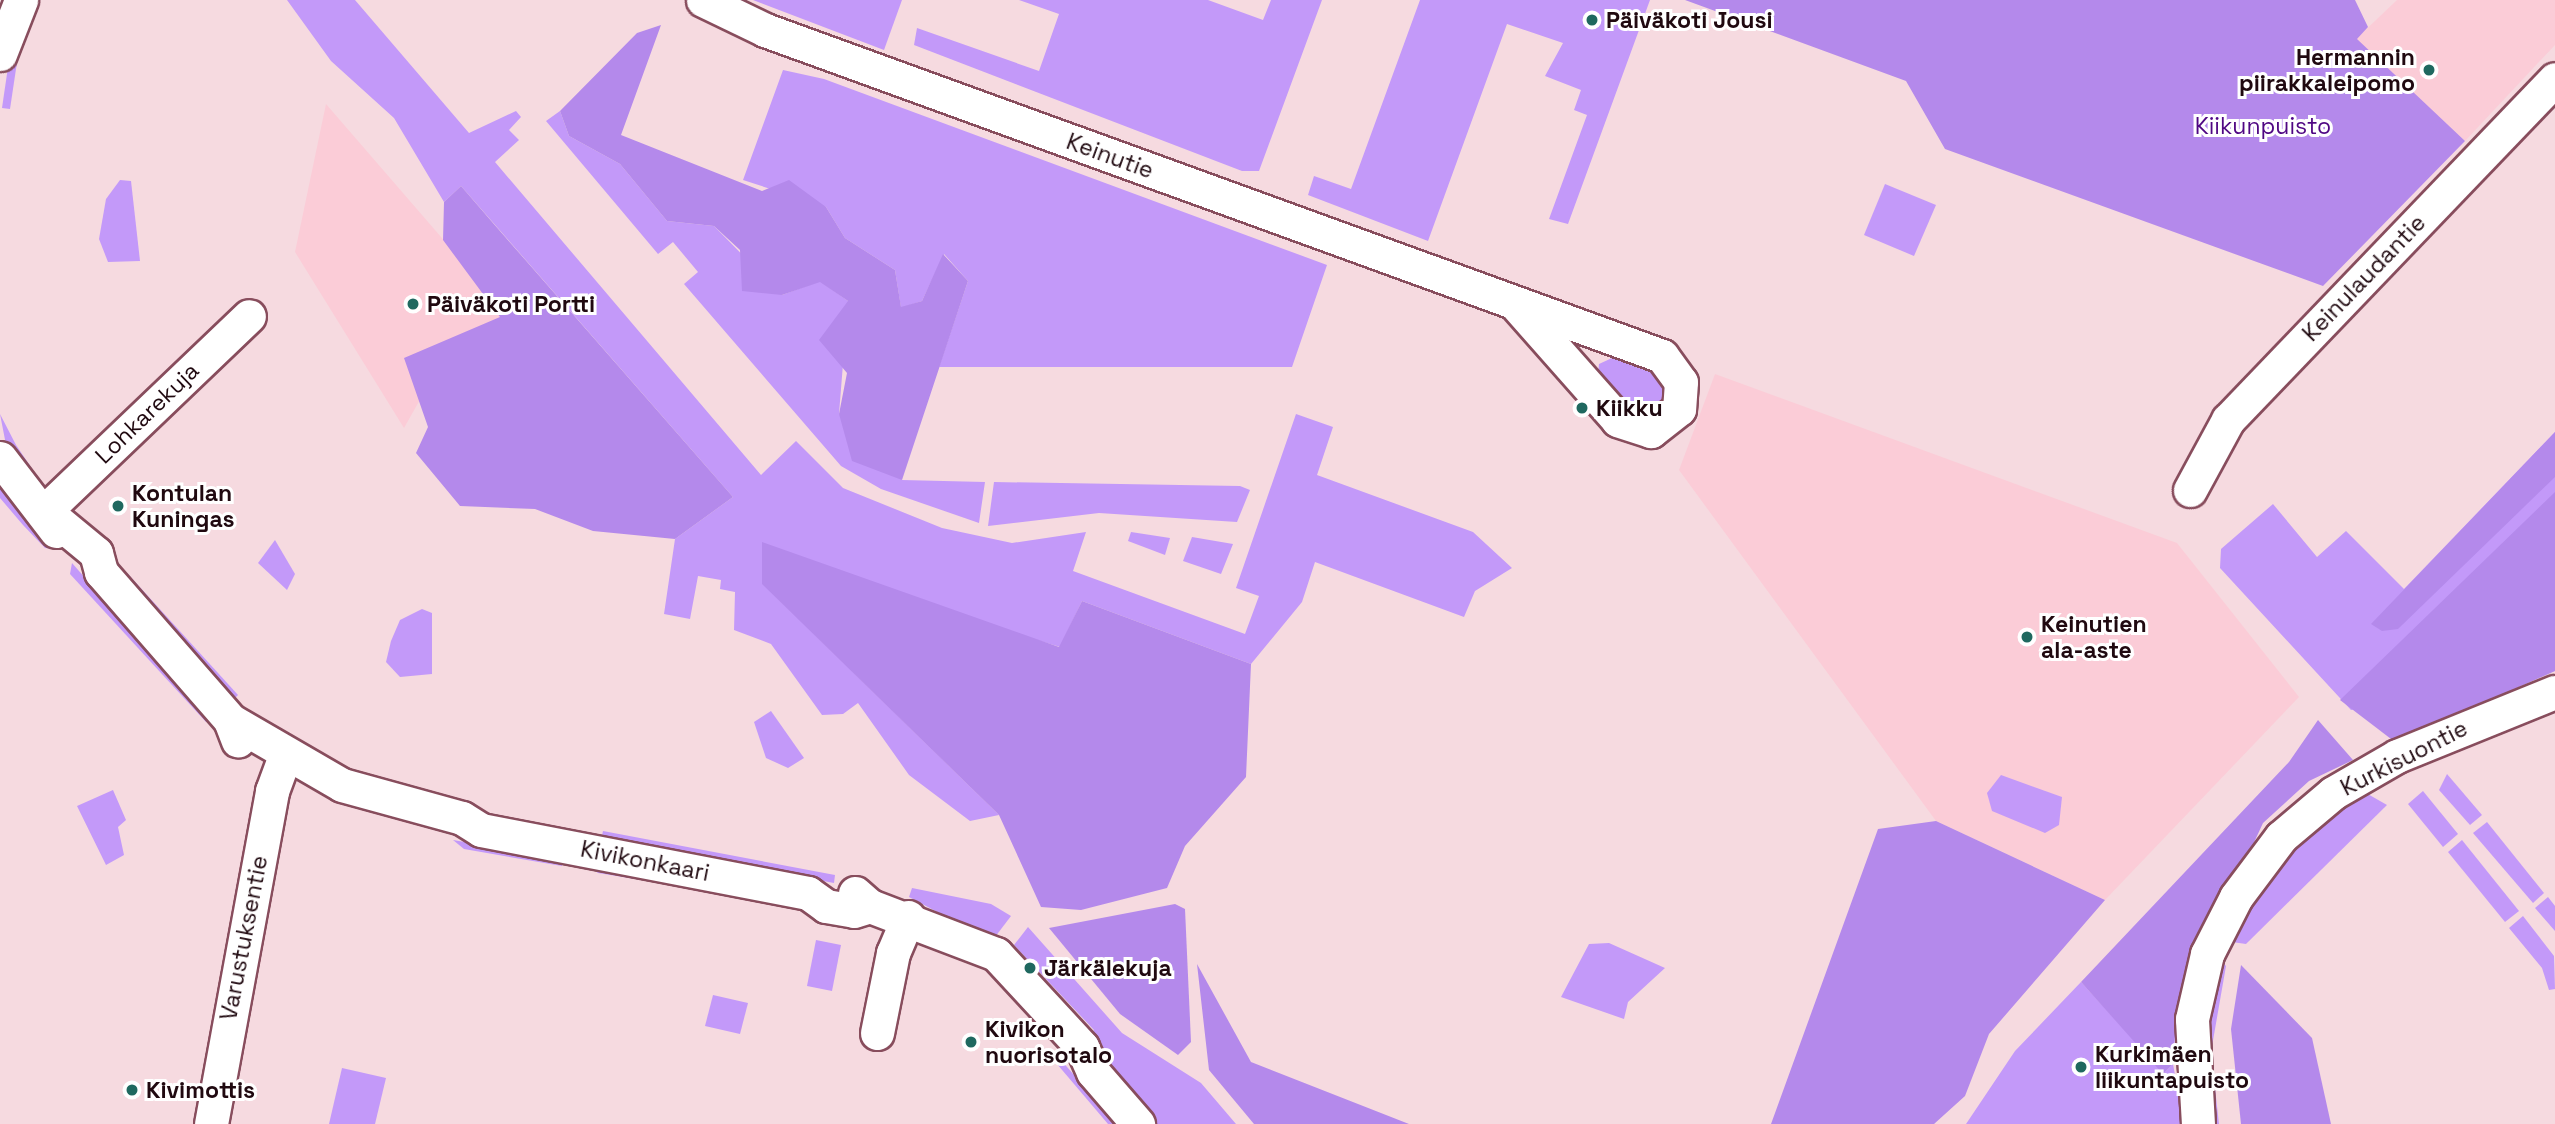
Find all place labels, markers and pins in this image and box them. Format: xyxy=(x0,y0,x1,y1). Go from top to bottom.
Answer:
place label: Päiväkoti Jousi xyxy=(1606,6,1773,34)
marker: Päiväkoti Jousi xyxy=(1584,12,1600,28)
place label: Hermannin piirakkaleipomo xyxy=(2239,43,2415,97)
marker: Hermannin piirakkaleipomo xyxy=(2421,62,2437,78)
place label: Päiväkoti Portti xyxy=(427,290,595,318)
marker: Päiväkoti Portti xyxy=(405,296,421,312)
place label: Kiikku xyxy=(1596,394,1663,422)
marker: Kiikku xyxy=(1574,400,1590,416)
place label: Kontulan Kuningas xyxy=(132,479,235,533)
marker: Kontulan Kuningas xyxy=(110,498,126,514)
place label: Keinutien ala-aste xyxy=(2041,610,2147,664)
marker: Keinutien ala-aste xyxy=(2019,629,2035,645)
place label: Järkälekuja xyxy=(1044,954,1172,982)
marker: Järkälekuja xyxy=(1022,960,1038,976)
place label: Kivikon nuorisotalo xyxy=(985,1015,1112,1069)
marker: Kivikon nuorisotalo xyxy=(963,1034,979,1050)
place label: Kurkimäen liikuntapuisto xyxy=(2095,1040,2249,1094)
marker: Kurkimäen liikuntapuisto xyxy=(2073,1059,2089,1075)
place label: Kivimottis xyxy=(146,1076,255,1104)
marker: Kivimottis xyxy=(124,1082,140,1098)

